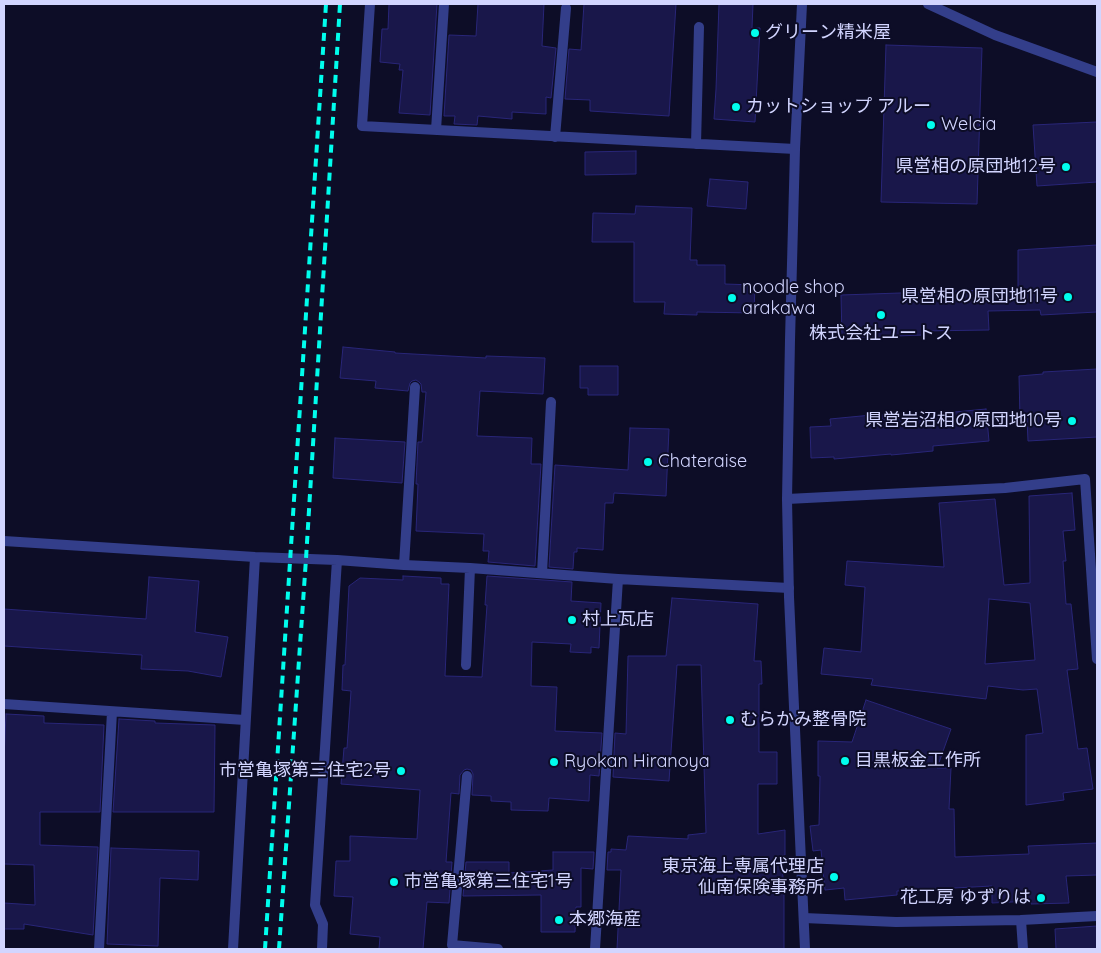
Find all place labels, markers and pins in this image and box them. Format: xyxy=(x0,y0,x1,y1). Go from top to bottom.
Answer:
place label: グリーン精米屋 xyxy=(765,22,891,44)
marker: グリーン精米屋 xyxy=(749,27,761,39)
place label: カットショップ アルー xyxy=(746,96,931,118)
marker: カットショップ アルー xyxy=(730,101,742,113)
place label: Welcia xyxy=(941,114,996,136)
marker: Welcia xyxy=(925,119,937,131)
place label: 県営相の原団地12号 xyxy=(895,156,1056,178)
marker: 県営相の原団地12号 xyxy=(1060,161,1072,173)
place label: noodle shop arakawa xyxy=(742,277,845,320)
place label: 県営相の原団地11号 xyxy=(901,286,1058,308)
marker: 県営相の原団地11号 xyxy=(1062,291,1074,303)
marker: noodle shop arakawa xyxy=(726,292,738,304)
marker: 株式会社ユートス xyxy=(875,309,887,321)
place label: 株式会社ユートス xyxy=(809,323,953,345)
place label: 県営岩沼相の原団地10号 xyxy=(865,410,1062,432)
marker: 県営岩沼相の原団地10号 xyxy=(1066,415,1078,427)
place label: Chateraise xyxy=(658,451,747,473)
marker: Chateraise xyxy=(642,456,654,468)
place label: 村上瓦店 xyxy=(582,609,654,631)
marker: 村上瓦店 xyxy=(566,614,578,626)
place label: むらかみ整骨院 xyxy=(740,709,866,731)
marker: むらかみ整骨院 xyxy=(724,714,736,726)
place label: 目黒板金工作所 xyxy=(855,750,981,772)
place label: Ryokan Hiranoya xyxy=(564,751,710,773)
marker: 目黒板金工作所 xyxy=(839,755,851,767)
marker: Ryokan Hiranoya xyxy=(548,756,560,768)
place label: 市営亀塚第三住宅2号 xyxy=(219,760,391,782)
marker: 市営亀塚第三住宅2号 xyxy=(395,765,407,777)
place label: 東京海上専属代理店 仙南保険事務所 xyxy=(662,856,824,899)
place label: 市営亀塚第三住宅1号 xyxy=(404,871,573,893)
marker: 東京海上専属代理店 仙南保険事務所 xyxy=(828,871,840,883)
marker: 市営亀塚第三住宅1号 xyxy=(388,876,400,888)
place label: 花工房 ゆずりは xyxy=(900,887,1031,909)
marker: 花工房 ゆずりは xyxy=(1035,892,1047,904)
place label: 本郷海産 xyxy=(569,909,641,931)
marker: 本郷海産 xyxy=(553,914,565,926)

